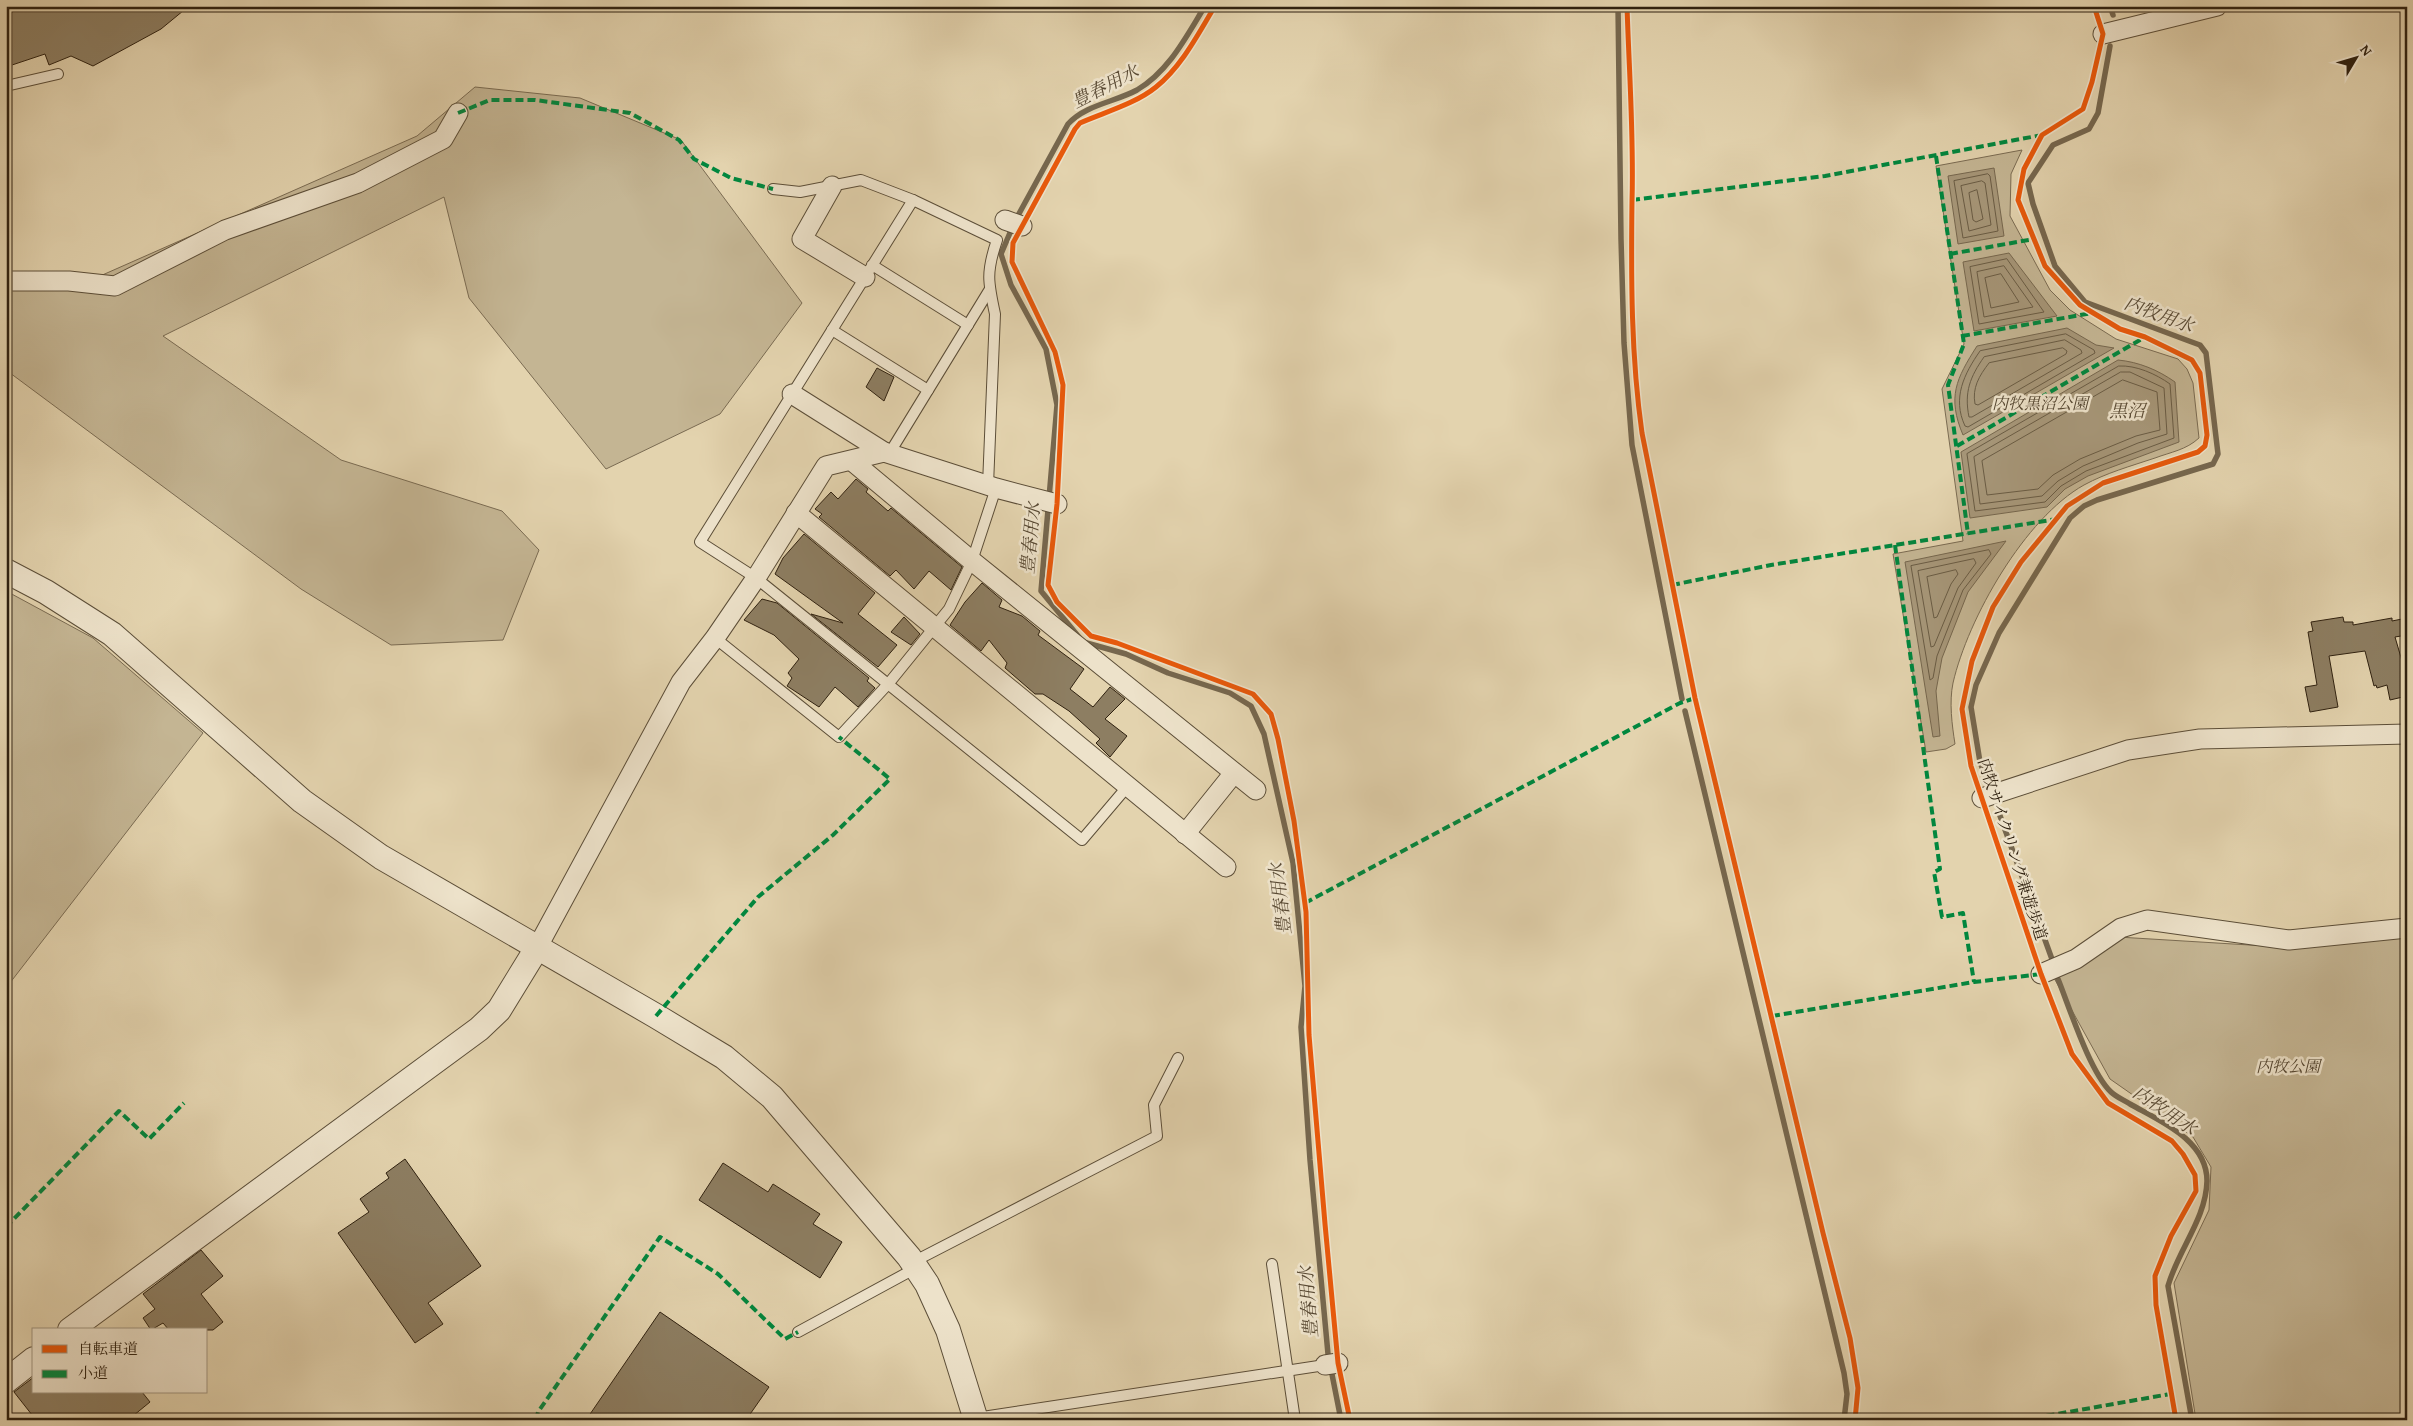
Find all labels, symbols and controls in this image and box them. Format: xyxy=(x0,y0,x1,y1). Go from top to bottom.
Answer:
north arrow xyxy=(2330,32,2380,82)
text: N xyxy=(2355,40,2377,60)
water label: 豊春用水 xyxy=(1067,57,1145,114)
water label: 内牧用水 xyxy=(2121,289,2199,340)
park label: 内牧黒沼公園 xyxy=(1992,391,2091,415)
water label: 黒沼 xyxy=(2109,397,2148,424)
water label: 豊春用水 xyxy=(1013,499,1047,575)
street label: 内牧サイクリング兼遊歩道 xyxy=(1972,755,2054,943)
water label: 豊春用水 xyxy=(1262,860,1298,936)
park label: 内牧公園 xyxy=(2256,1054,2323,1078)
water label: 内牧用水 xyxy=(2128,1079,2204,1142)
water label: 豊春用水 xyxy=(1291,1263,1325,1339)
legend xyxy=(32,1328,208,1394)
text: 自転車道 xyxy=(78,1338,138,1359)
text: 小道 xyxy=(78,1362,108,1383)

